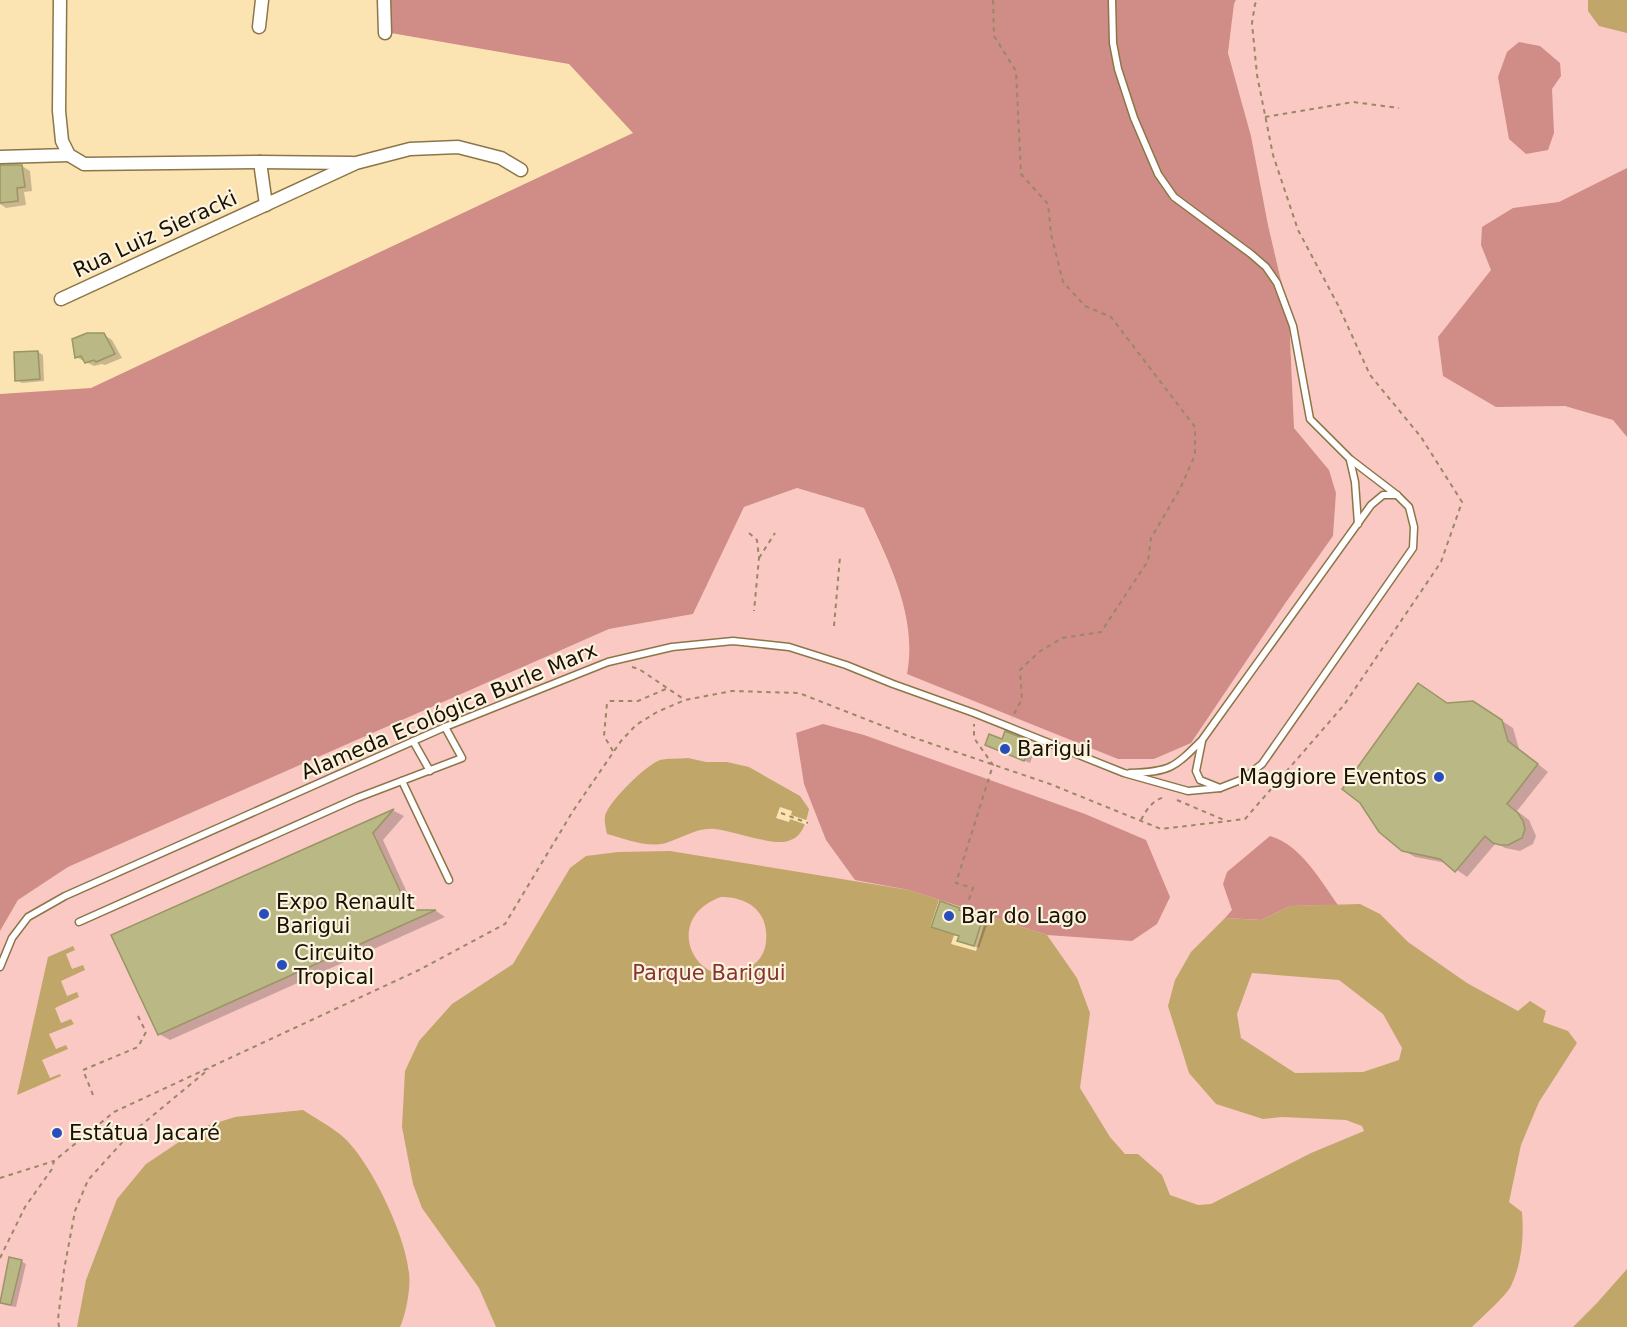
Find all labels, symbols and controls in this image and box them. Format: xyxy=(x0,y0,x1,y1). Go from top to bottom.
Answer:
street label: Rua Luiz Sieracki xyxy=(69,186,241,282)
street label: Alameda Ecológica Burle Marx xyxy=(297,638,601,784)
place label: Barigui xyxy=(1017,737,1091,761)
marker: Barigui xyxy=(998,742,1012,756)
place label: Maggiore Eventos xyxy=(1239,765,1427,789)
marker: Maggiore Eventos xyxy=(1432,770,1446,784)
place label: Expo Renault Barigui xyxy=(276,890,415,938)
place label: Bar do Lago xyxy=(961,904,1087,928)
marker: Expo Renault Barigui xyxy=(257,907,271,921)
marker: Bar do Lago xyxy=(942,909,956,923)
place label: Circuito Tropical xyxy=(293,941,374,989)
marker: Circuito Tropical xyxy=(275,958,289,972)
park label: Parque Barigui xyxy=(632,961,786,985)
place label: Estátua Jacaré xyxy=(69,1121,220,1145)
marker: Estátua Jacaré xyxy=(50,1126,64,1140)

